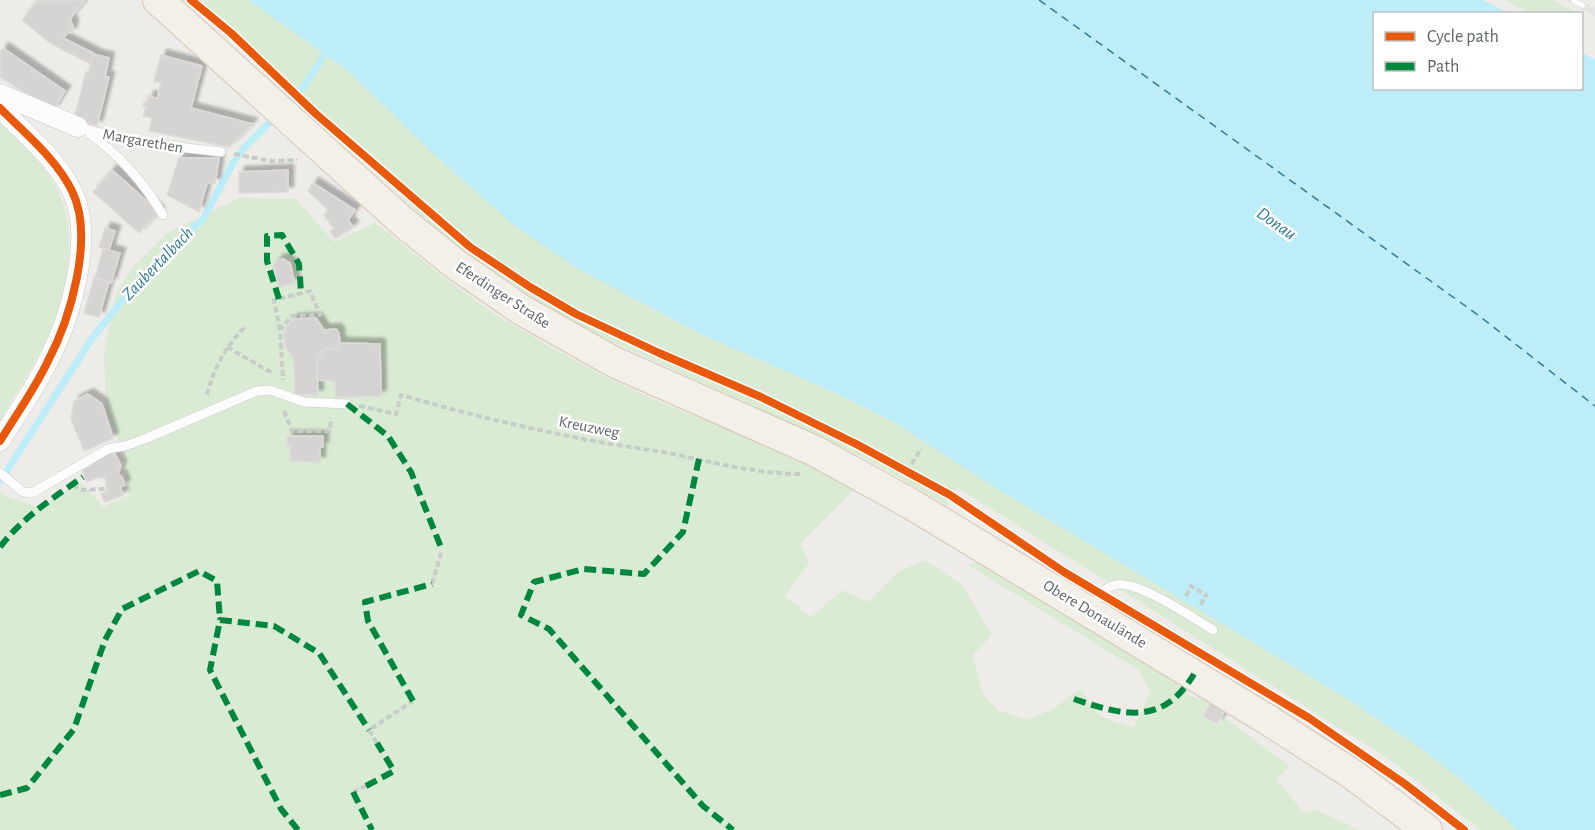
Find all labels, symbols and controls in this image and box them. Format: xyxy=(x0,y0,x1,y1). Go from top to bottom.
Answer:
legend xyxy=(1373,12,1583,90)
text: Cycle path xyxy=(1427,28,1499,46)
text: Path xyxy=(1427,58,1459,76)
street label: Margarethen xyxy=(102,126,184,156)
water label: Donau xyxy=(1253,204,1299,244)
water label: Zaubertalbach xyxy=(119,224,197,304)
street label: Eferdinger Straße xyxy=(453,259,553,331)
street label: Kreuzweg xyxy=(557,413,621,441)
street label: Obere Donaulände xyxy=(1040,577,1150,651)

